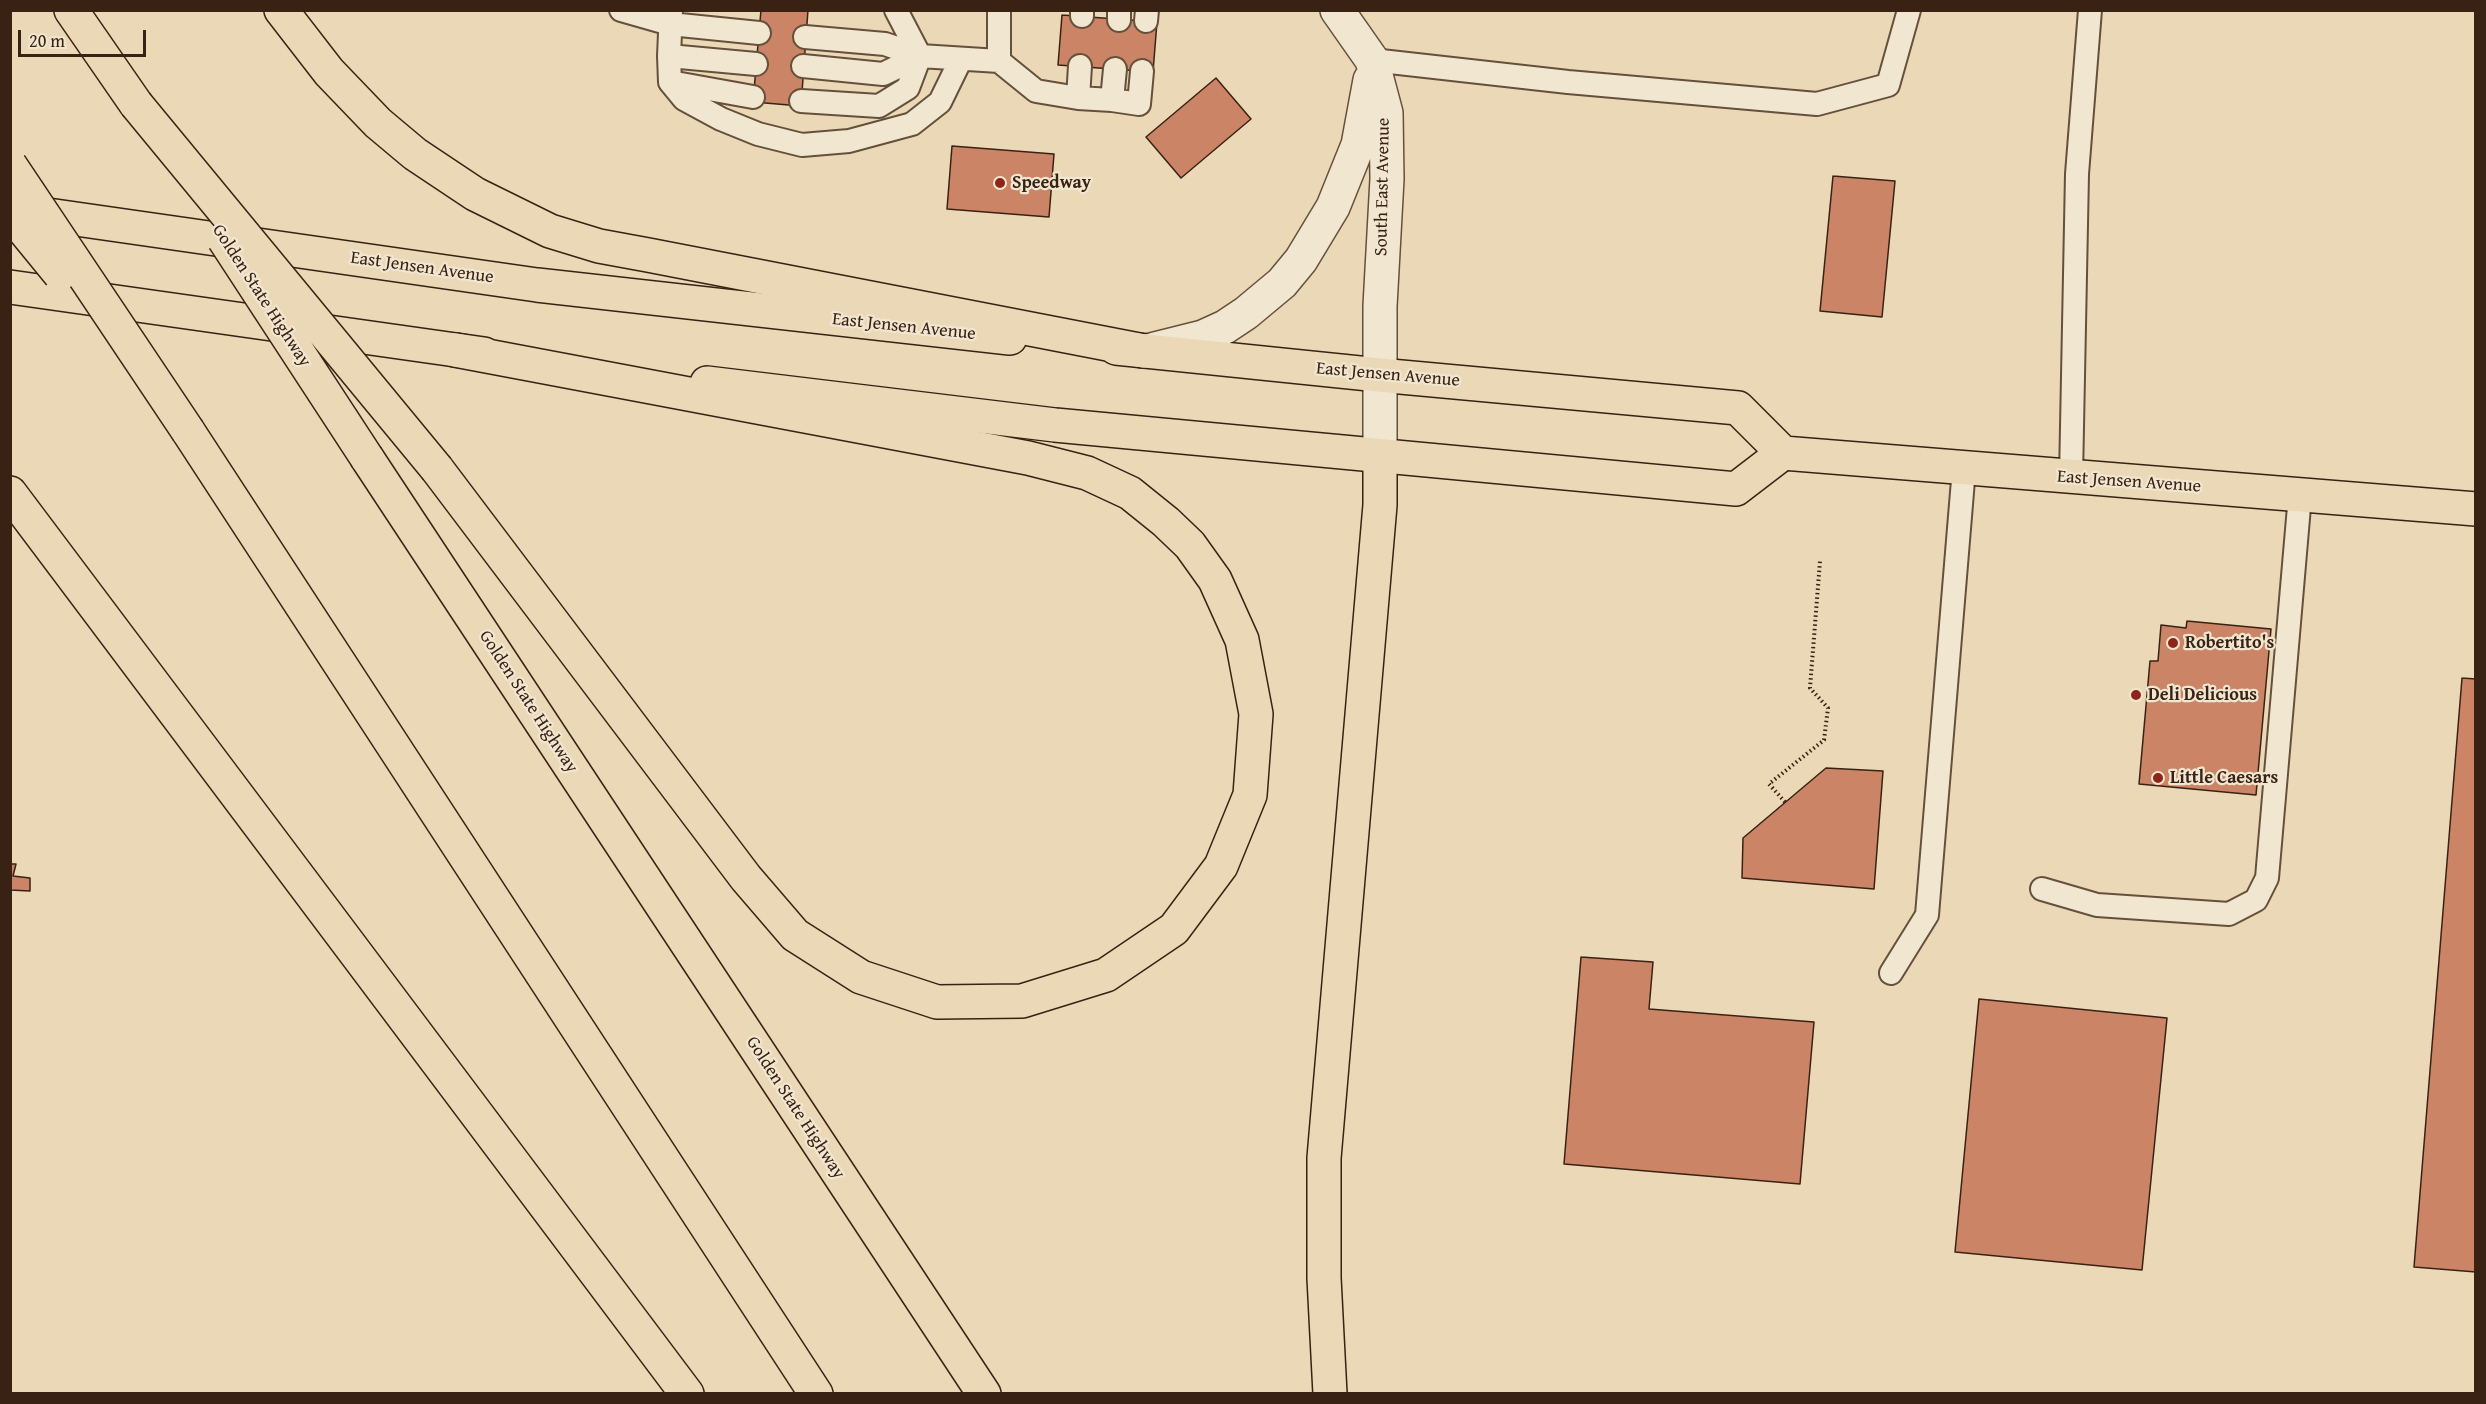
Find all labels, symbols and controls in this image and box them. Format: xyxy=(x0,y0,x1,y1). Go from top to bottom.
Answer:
scale bar xyxy=(21,18,148,56)
text: 20 m xyxy=(29,27,65,54)
street label: South East Avenue xyxy=(1371,118,1395,256)
place label: Speedway xyxy=(1012,172,1091,194)
marker: Speedway xyxy=(993,176,1007,190)
street label: Golden State Highway xyxy=(207,221,315,371)
street label: East Jensen Avenue xyxy=(349,247,495,289)
street label: East Jensen Avenue xyxy=(831,309,977,345)
street label: East Jensen Avenue xyxy=(1315,358,1461,392)
street label: East Jensen Avenue xyxy=(2056,466,2202,498)
street label: Golden State Highway xyxy=(474,627,582,777)
place label: Robertito's xyxy=(2185,632,2274,654)
marker: Robertito's xyxy=(2166,636,2180,650)
place label: Deli Delicious xyxy=(2148,684,2257,706)
marker: Deli Delicious xyxy=(2129,688,2143,702)
place label: Little Caesars xyxy=(2170,767,2278,789)
marker: Little Caesars xyxy=(2151,771,2165,785)
street label: Golden State Highway xyxy=(741,1033,849,1183)

